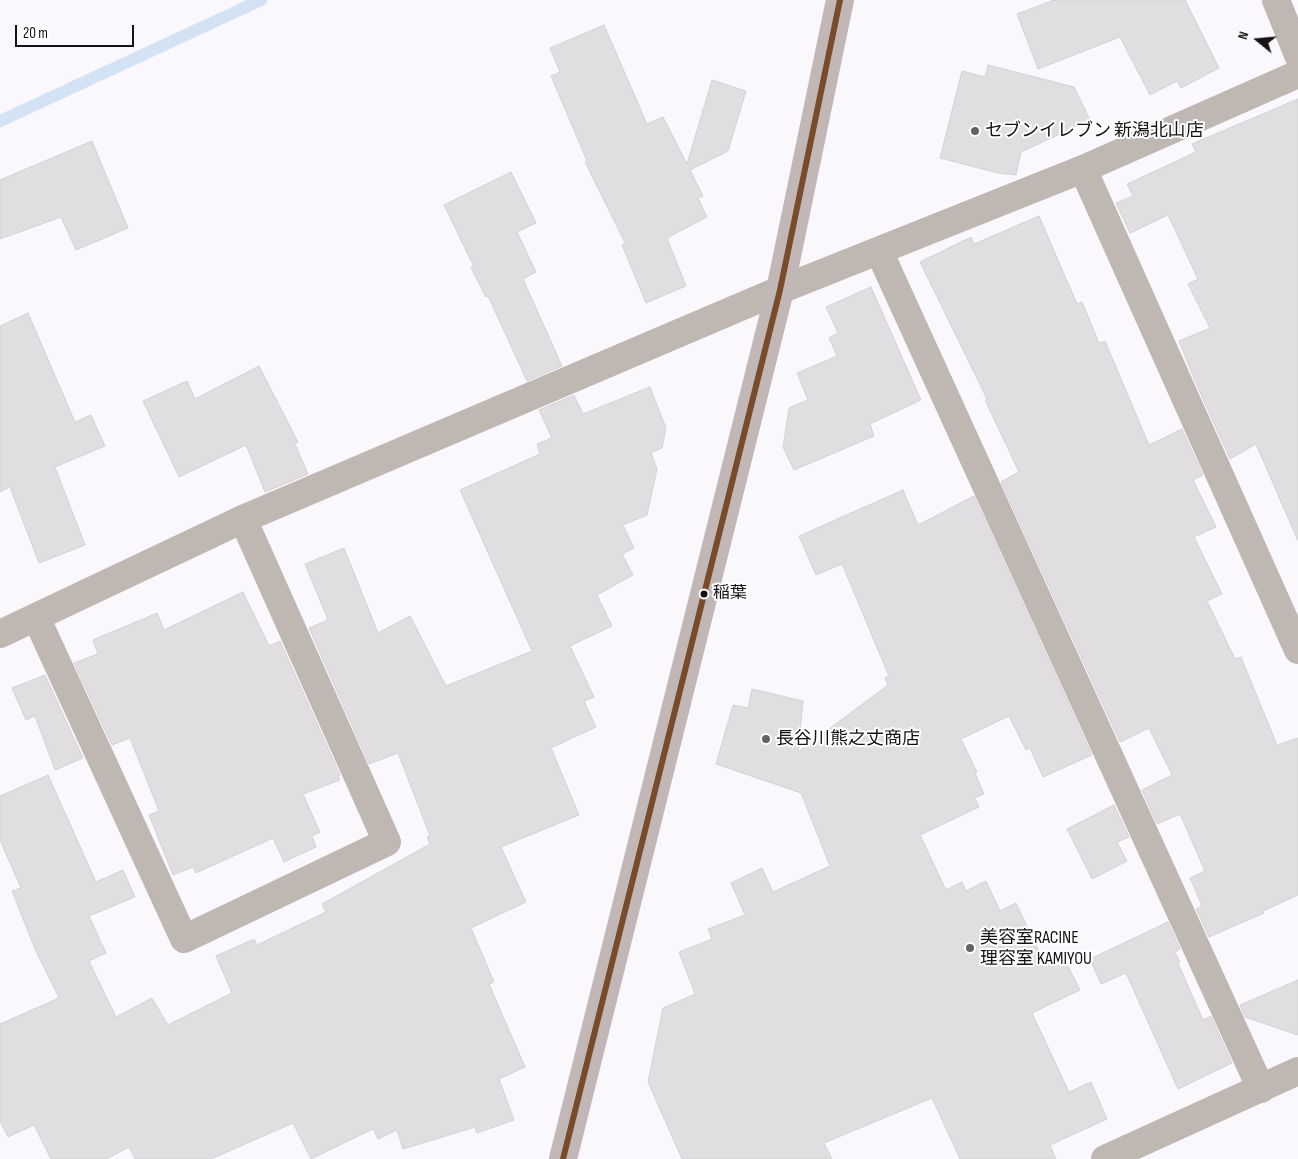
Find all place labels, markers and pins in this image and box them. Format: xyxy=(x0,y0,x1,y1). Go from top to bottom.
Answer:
place label: セブンイレブン 新潟北山店 xyxy=(985,120,1204,142)
marker: セブンイレブン 新潟北山店 xyxy=(969,125,981,137)
place label: 稲葉 xyxy=(713,584,747,604)
marker: 稲葉 xyxy=(699,589,709,599)
place label: 長谷川熊之丈商店 xyxy=(776,728,920,750)
marker: 長谷川熊之丈商店 xyxy=(760,733,772,745)
place label: 美容室RACINE 理容室 KAMIYOU xyxy=(980,927,1092,970)
marker: 美容室RACINE 理容室 KAMIYOU xyxy=(964,942,976,954)

